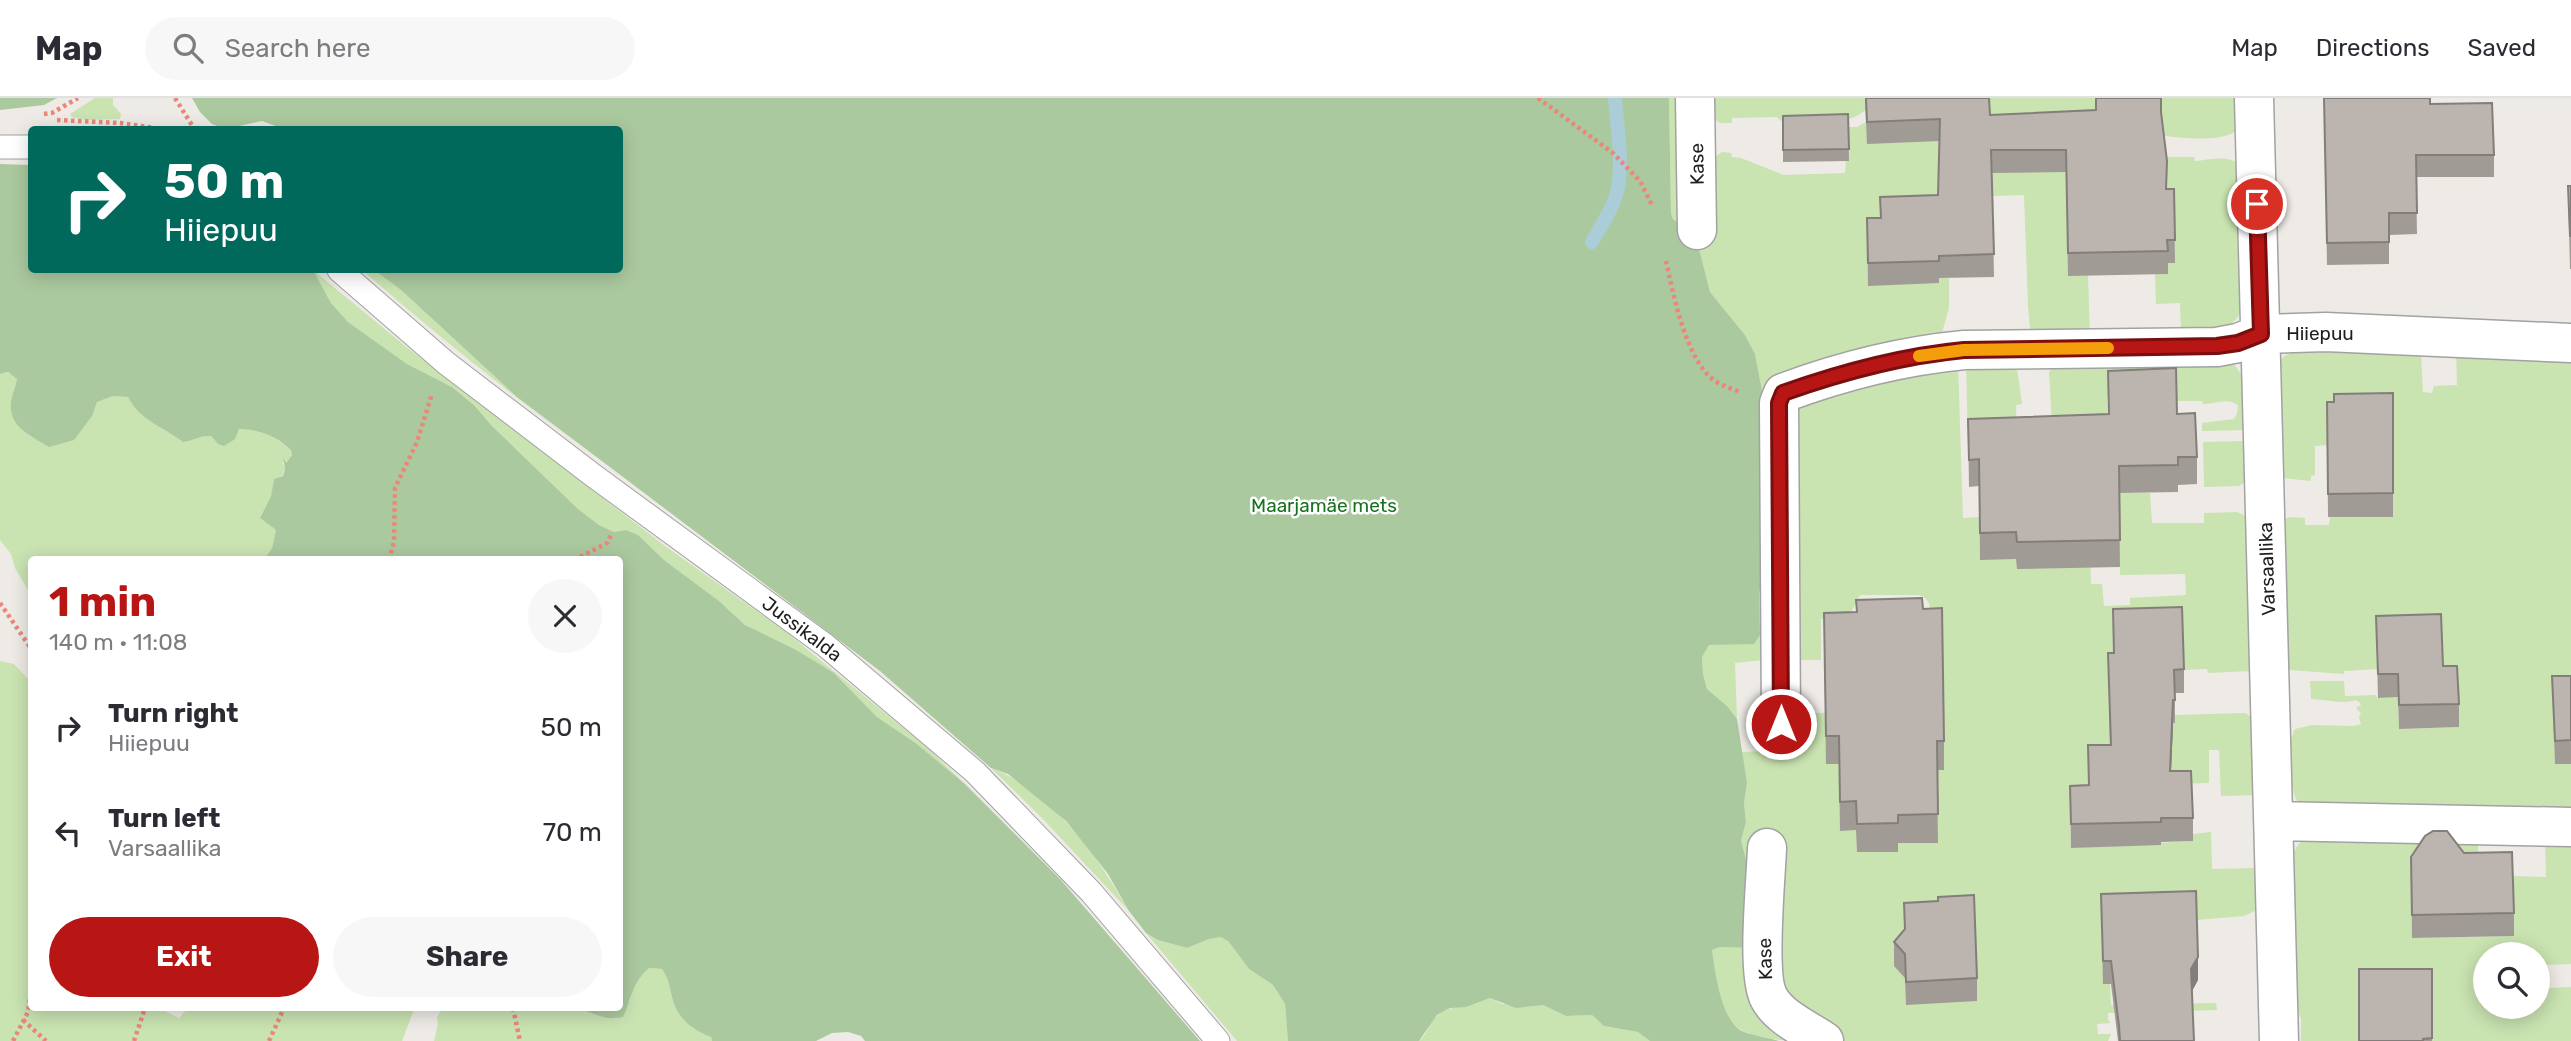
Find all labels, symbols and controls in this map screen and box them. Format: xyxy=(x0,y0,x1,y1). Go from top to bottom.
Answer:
search box xyxy=(145,17,635,80)
text: Map xyxy=(35,29,103,68)
icon: search xyxy=(169,29,207,67)
text: Search here xyxy=(225,33,370,64)
text: Map xyxy=(2231,34,2278,62)
text: Directions xyxy=(2316,34,2429,62)
text: Saved xyxy=(2467,34,2536,62)
street label: Kase xyxy=(1685,143,1709,185)
text: 50 m xyxy=(164,152,284,210)
icon: right xyxy=(49,154,140,245)
pin xyxy=(2227,174,2287,234)
icon: arrive xyxy=(2238,185,2276,223)
text: Hiiepuu xyxy=(164,211,278,249)
street label: Hiiepuu xyxy=(2286,322,2354,345)
park label: Maarjamäe mets xyxy=(1251,494,1397,517)
street label: Varsaallika xyxy=(2254,522,2280,616)
text: 1 min xyxy=(49,577,156,627)
button: close xyxy=(528,579,602,653)
street label: Jussikalda xyxy=(758,592,846,666)
text: 140 m · 11:08 xyxy=(49,628,187,656)
position arrow xyxy=(1744,687,1818,761)
text: Turn right xyxy=(108,698,238,729)
icon: right xyxy=(49,709,87,747)
text: 50 m xyxy=(541,712,602,743)
text: Hiiepuu xyxy=(108,729,190,757)
text: Turn left xyxy=(108,803,220,834)
icon: left xyxy=(49,814,87,852)
text: 70 m xyxy=(543,817,602,848)
text: Varsaallika xyxy=(108,834,221,862)
button: Exit xyxy=(49,917,319,997)
button: Share xyxy=(333,917,602,997)
street label: Kase xyxy=(1753,938,1777,980)
map controls xyxy=(2473,942,2550,1019)
button: search xyxy=(2473,942,2550,1019)

